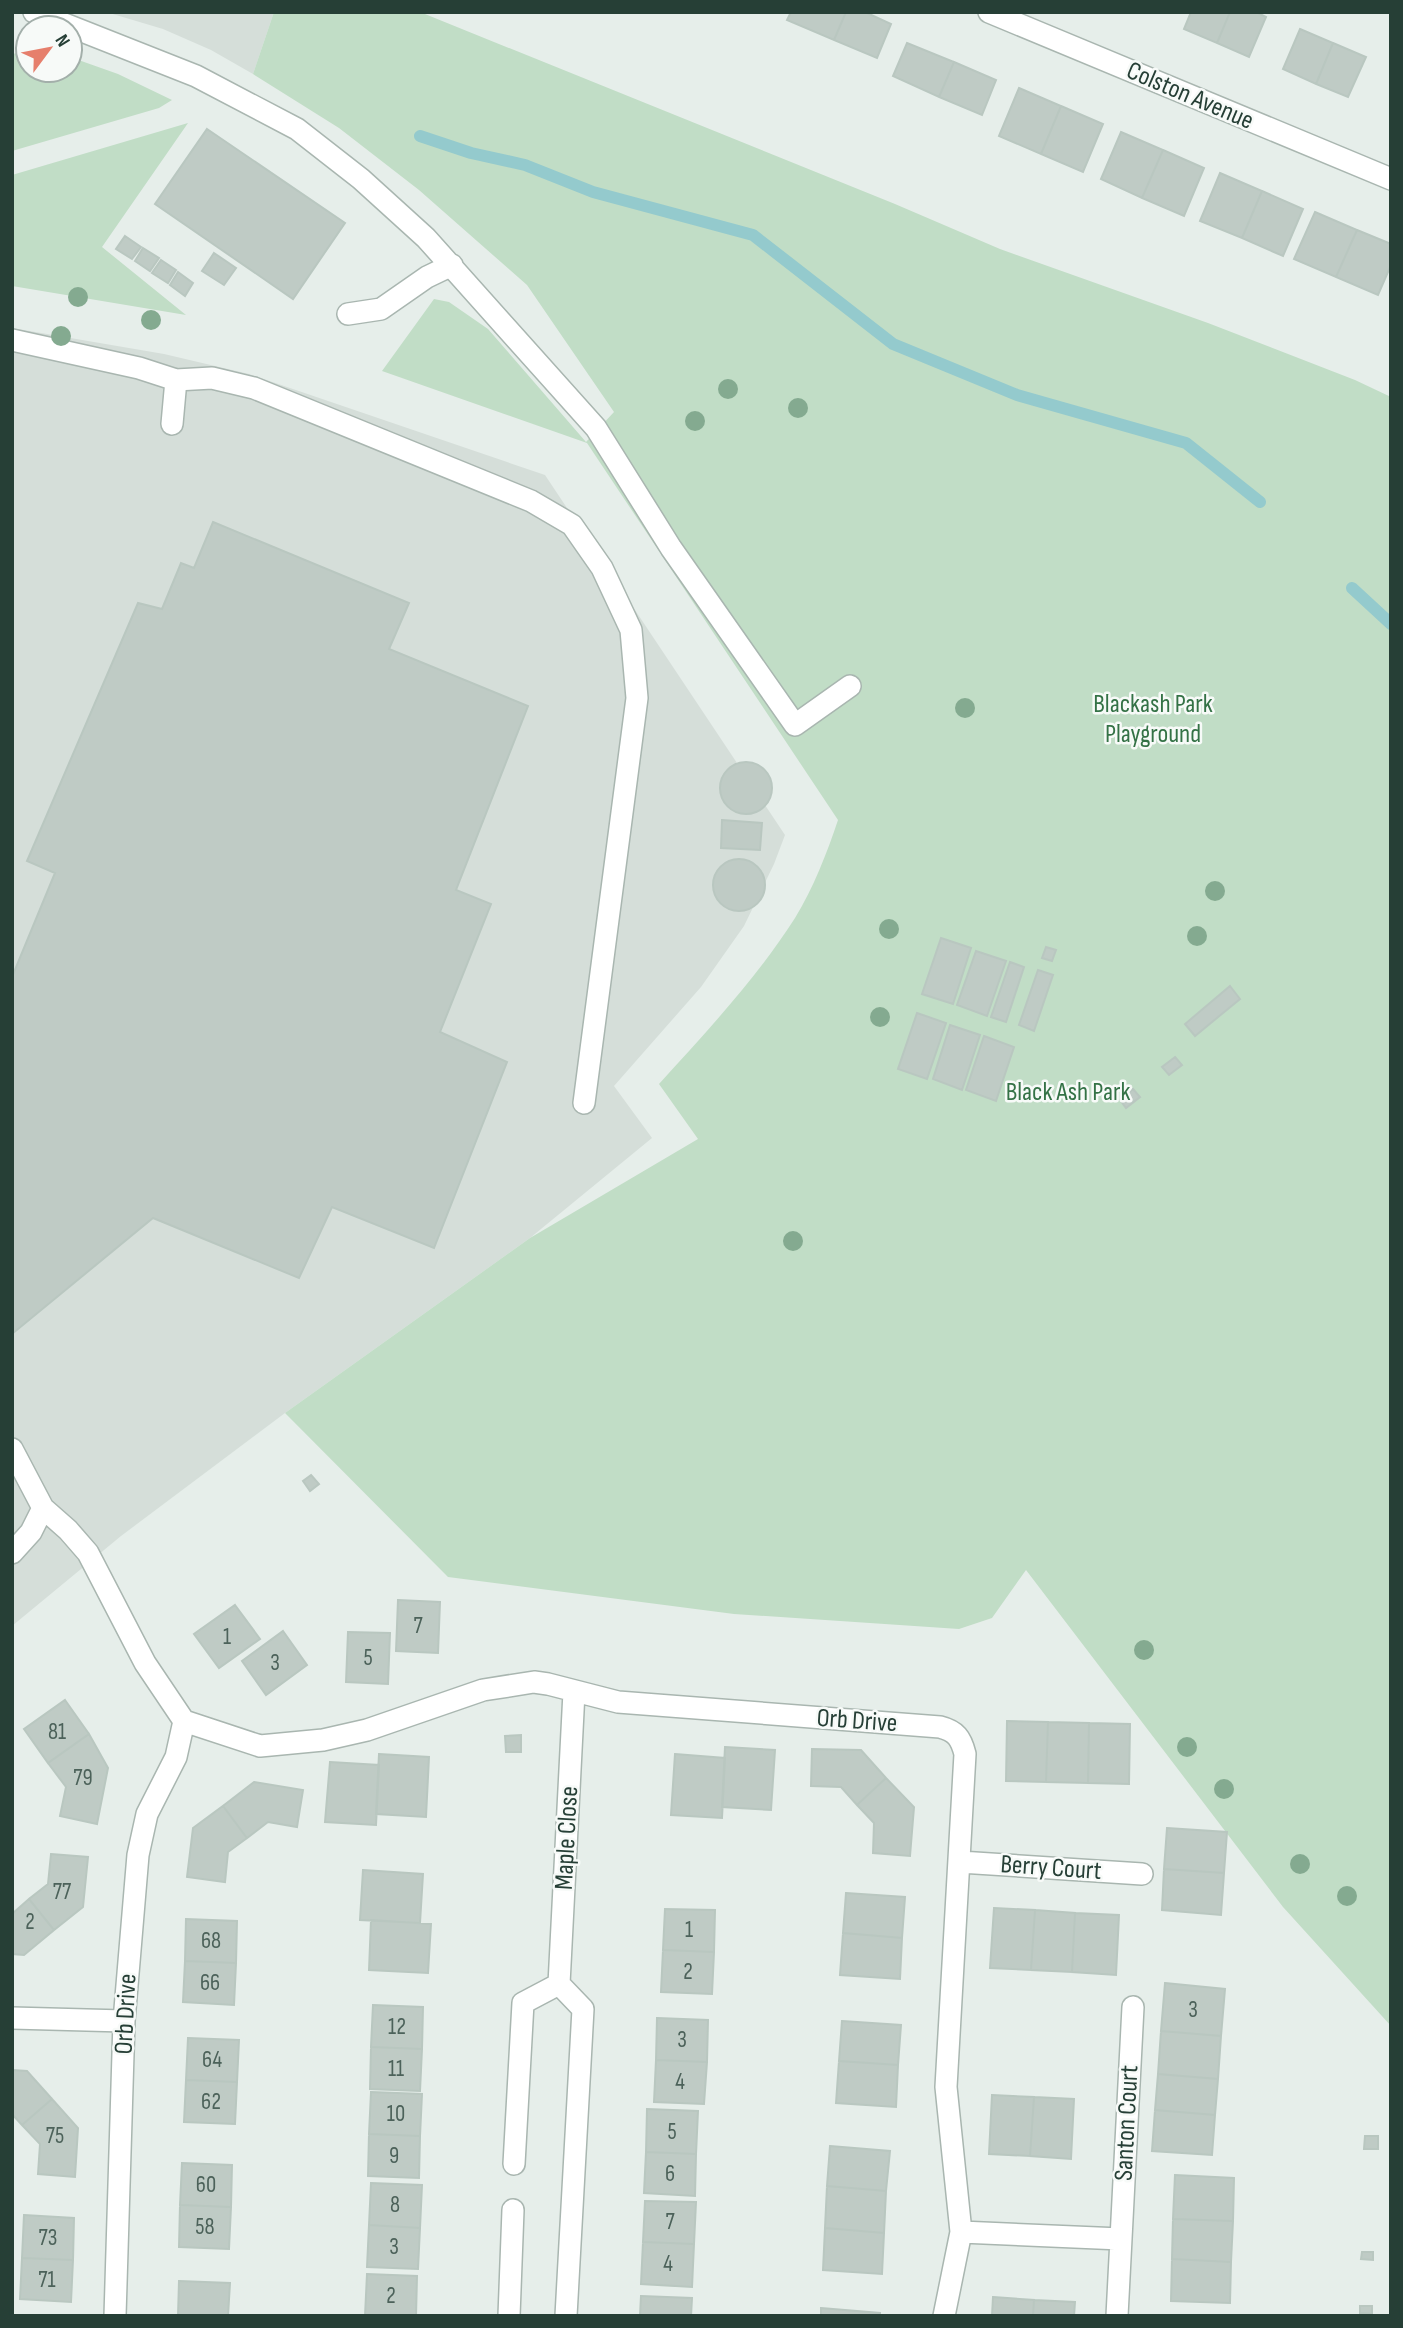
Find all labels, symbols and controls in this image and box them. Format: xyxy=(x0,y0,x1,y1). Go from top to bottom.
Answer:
north arrow xyxy=(14,14,84,84)
text: N xyxy=(50,30,75,51)
street label: Colston Avenue xyxy=(1122,55,1258,137)
park label: Blackash Park Playground xyxy=(1093,689,1213,750)
park label: Black Ash Park xyxy=(1006,1077,1130,1108)
house number: 7 xyxy=(413,1612,423,1640)
house number: 1 xyxy=(223,1623,231,1651)
house number: 5 xyxy=(363,1644,373,1672)
house number: 3 xyxy=(270,1649,280,1677)
street label: Orb Drive xyxy=(816,1703,898,1739)
house number: 81 xyxy=(48,1718,66,1746)
house number: 79 xyxy=(73,1764,93,1792)
street label: Maple Close xyxy=(549,1785,585,1891)
street label: Berry Court xyxy=(1000,1849,1103,1887)
house number: 77 xyxy=(53,1878,71,1906)
house number: 2 xyxy=(25,1908,35,1936)
house number: 1 xyxy=(685,1916,693,1944)
house number: 68 xyxy=(201,1927,221,1955)
house number: 2 xyxy=(683,1958,693,1986)
house number: 66 xyxy=(200,1969,220,1997)
street label: Orb Drive xyxy=(108,1973,144,2055)
house number: 3 xyxy=(1188,1996,1198,2024)
house number: 12 xyxy=(388,2013,406,2041)
house number: 3 xyxy=(677,2026,687,2054)
house number: 64 xyxy=(202,2046,222,2074)
house number: 11 xyxy=(388,2055,404,2083)
street label: Santon Court xyxy=(1108,2064,1146,2182)
house number: 4 xyxy=(675,2068,685,2096)
house number: 62 xyxy=(201,2088,221,2116)
house number: 10 xyxy=(387,2100,405,2128)
house number: 5 xyxy=(667,2118,677,2146)
house number: 75 xyxy=(46,2122,64,2150)
house number: 9 xyxy=(389,2142,399,2170)
house number: 6 xyxy=(665,2160,675,2188)
house number: 60 xyxy=(196,2171,216,2199)
house number: 8 xyxy=(390,2191,400,2219)
house number: 7 xyxy=(665,2208,675,2236)
house number: 58 xyxy=(195,2213,215,2241)
house number: 73 xyxy=(39,2224,57,2252)
house number: 3 xyxy=(389,2233,399,2261)
house number: 4 xyxy=(663,2250,673,2278)
house number: 71 xyxy=(38,2266,56,2294)
house number: 2 xyxy=(386,2282,396,2310)

